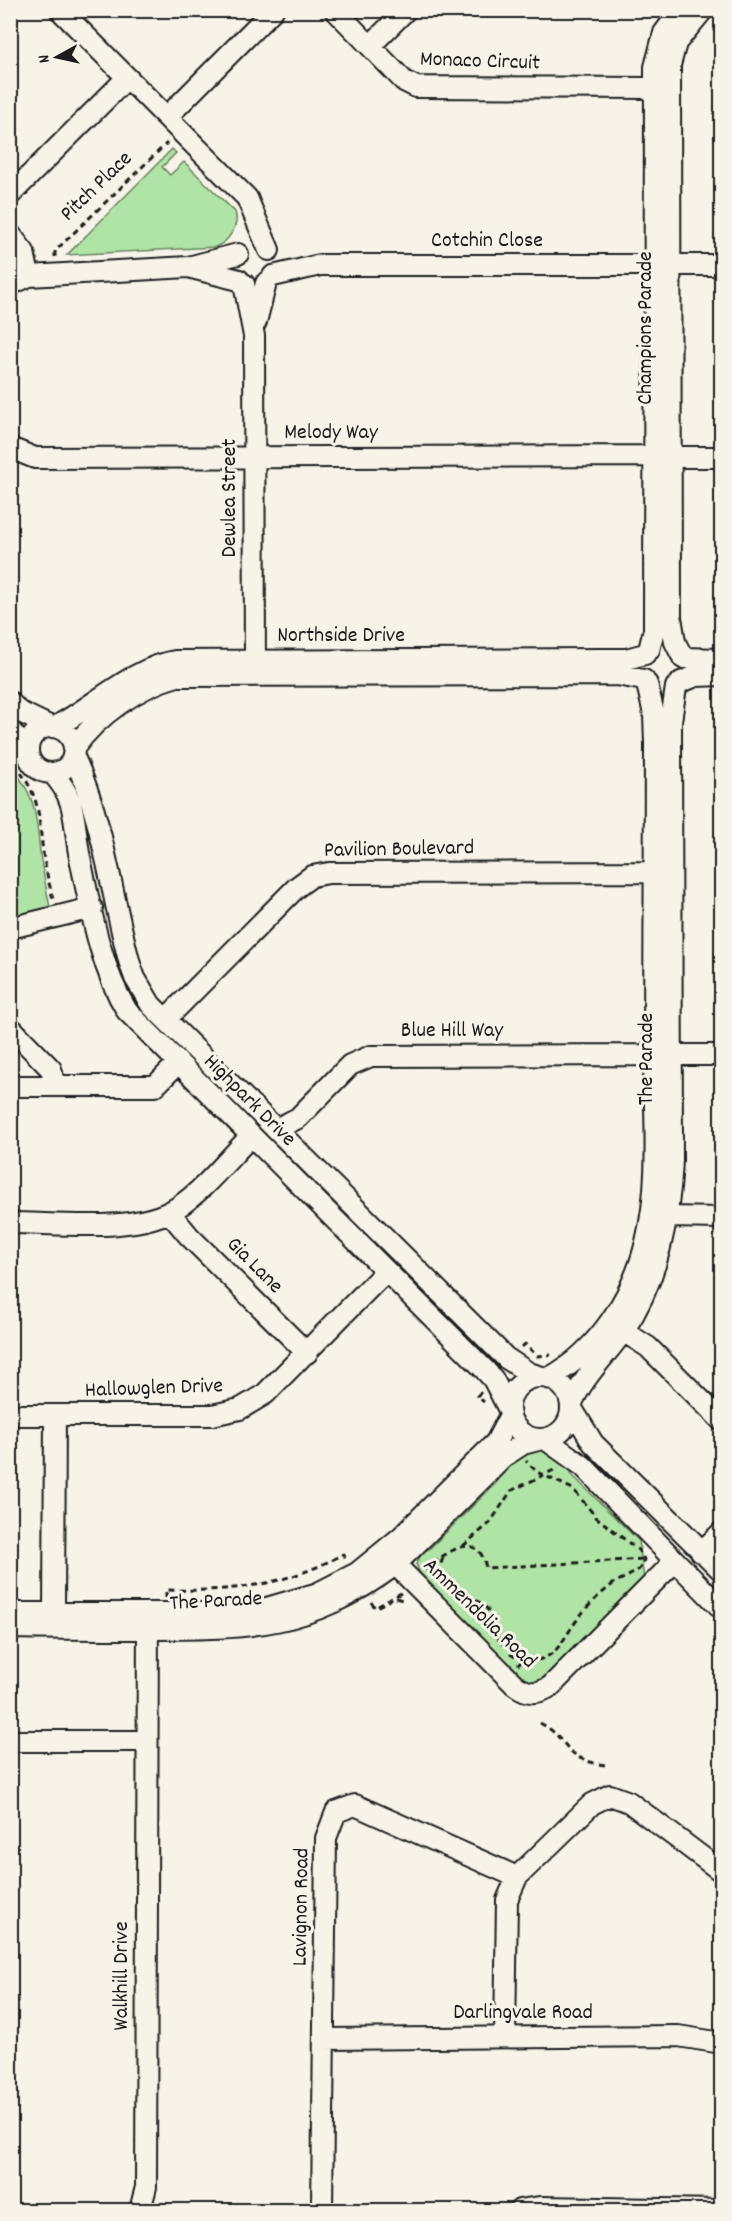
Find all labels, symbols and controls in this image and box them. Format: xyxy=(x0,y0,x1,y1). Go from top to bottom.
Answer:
north arrow xyxy=(27,27,87,87)
street label: Monaco Circuit xyxy=(419,44,541,80)
text: N xyxy=(33,53,57,64)
street label: Pitch Place xyxy=(54,145,140,229)
street label: Cotchin Close xyxy=(431,226,543,257)
street label: Champions Parade xyxy=(631,251,662,405)
street label: Melody Way xyxy=(284,418,379,449)
street label: Dewlea Street xyxy=(215,439,246,557)
street label: Northside Drive xyxy=(277,621,405,652)
street label: Pavilion Boulevard xyxy=(324,833,474,867)
street label: The Parade xyxy=(632,1013,663,1105)
street label: Blue Hill Way xyxy=(401,1016,504,1047)
street label: Highpark Drive xyxy=(196,1048,302,1154)
street label: Gia Lane xyxy=(218,1230,290,1302)
street label: Hallowglen Drive xyxy=(84,1371,224,1407)
street label: Ammendolia Road xyxy=(415,1551,543,1677)
street label: The Parade xyxy=(169,1584,263,1620)
street label: Lavignon Road xyxy=(285,1848,319,1966)
street label: Walkhill Drive xyxy=(107,1921,138,2031)
street label: Darlingvale Road xyxy=(453,1998,593,2029)

